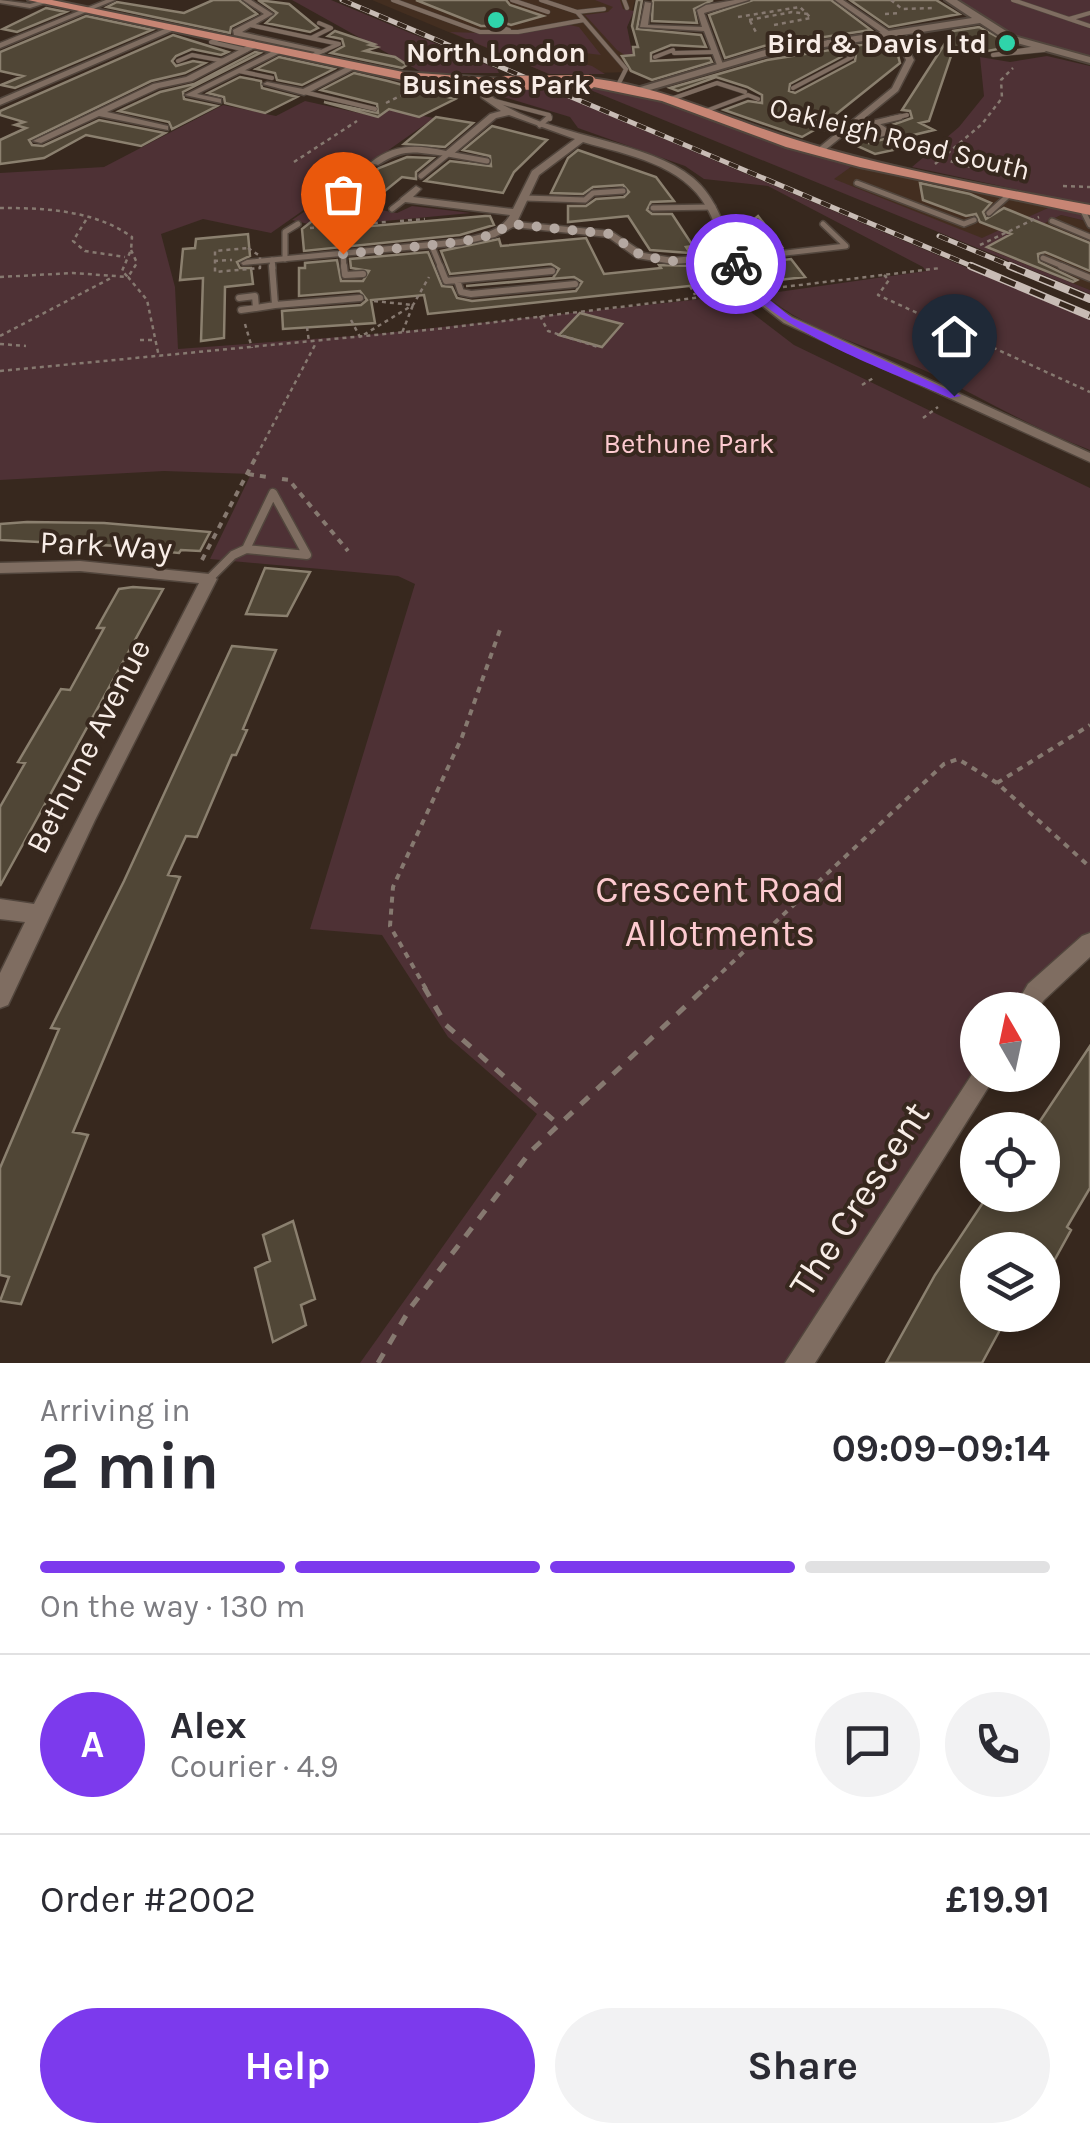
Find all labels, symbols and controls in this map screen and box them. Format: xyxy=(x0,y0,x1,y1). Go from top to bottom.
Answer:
marker: North London Business Park xyxy=(485,9,507,31)
place label: Bird & Davis Ltd xyxy=(767,27,987,60)
marker: Bird & Davis Ltd xyxy=(996,32,1018,54)
place label: North London Business Park xyxy=(402,36,591,101)
street label: Oakleigh Road South xyxy=(766,90,1033,187)
pin xyxy=(301,152,386,255)
icon: bag xyxy=(316,167,371,222)
courier xyxy=(686,214,786,314)
icon: bike xyxy=(709,237,764,292)
pin xyxy=(912,294,997,397)
icon: home xyxy=(927,309,982,364)
park label: Bethune Park xyxy=(604,427,774,460)
street label: Park Way xyxy=(39,524,173,567)
street label: Bethune Avenue xyxy=(18,633,158,860)
park label: Crescent Road Allotments xyxy=(595,867,845,956)
north arrow xyxy=(960,992,1060,1092)
map controls xyxy=(960,992,1060,1332)
street label: The Crescent xyxy=(780,1093,939,1305)
button: locate xyxy=(960,1112,1060,1212)
button: layers xyxy=(960,1232,1060,1332)
text: Arriving in xyxy=(40,1392,191,1429)
text: 09:09–09:14 xyxy=(832,1426,1050,1471)
text: 2 min xyxy=(40,1428,219,1504)
text: On the way · 130 m xyxy=(40,1588,306,1625)
button: chat xyxy=(815,1692,920,1797)
button: phone xyxy=(945,1692,1050,1797)
text: Alex xyxy=(170,1703,247,1748)
text: A xyxy=(81,1722,104,1767)
text: Courier · 4.9 xyxy=(170,1748,339,1785)
text: Order #2002 xyxy=(40,1877,256,1922)
text: £19.91 xyxy=(946,1877,1050,1922)
button: Help xyxy=(40,2008,535,2123)
button: Share xyxy=(555,2008,1050,2123)

